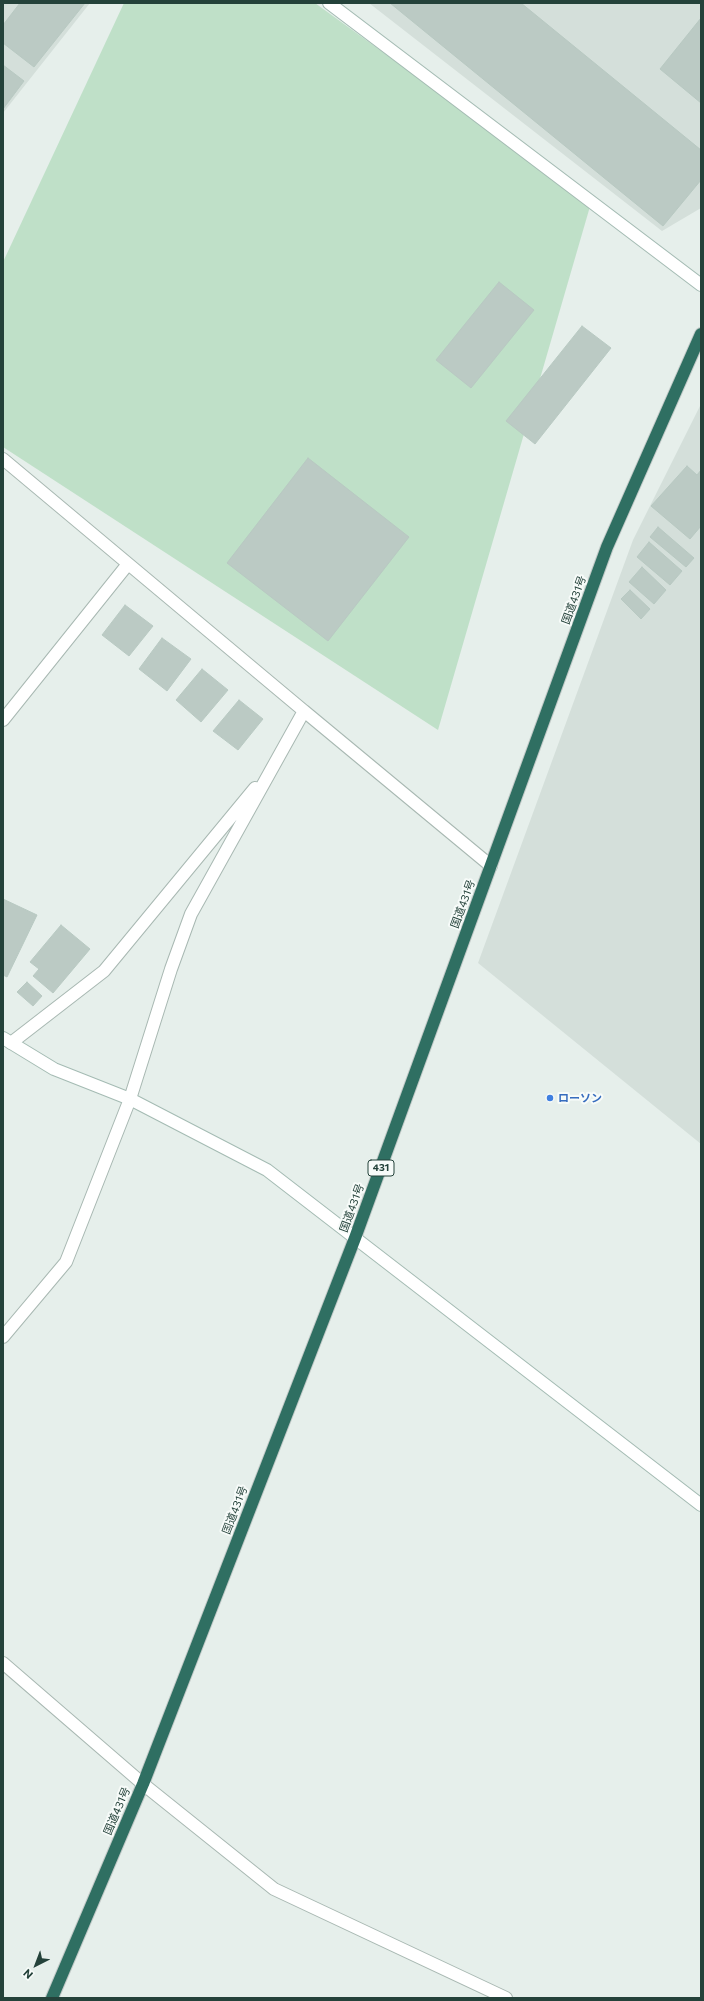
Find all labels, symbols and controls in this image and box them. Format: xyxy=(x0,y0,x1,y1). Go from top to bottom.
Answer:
street label: 国道431号 xyxy=(559,574,589,626)
street label: 国道431号 xyxy=(448,878,478,930)
place label: ローソン xyxy=(558,1091,602,1105)
marker: ローソン xyxy=(545,1093,555,1103)
road number: 431 xyxy=(368,1160,394,1176)
street label: 国道431号 xyxy=(337,1182,367,1234)
street label: 国道431号 xyxy=(220,1484,250,1536)
street label: 国道431号 xyxy=(101,1785,133,1837)
north arrow xyxy=(16,1945,56,1985)
text: N xyxy=(20,1967,35,1982)

